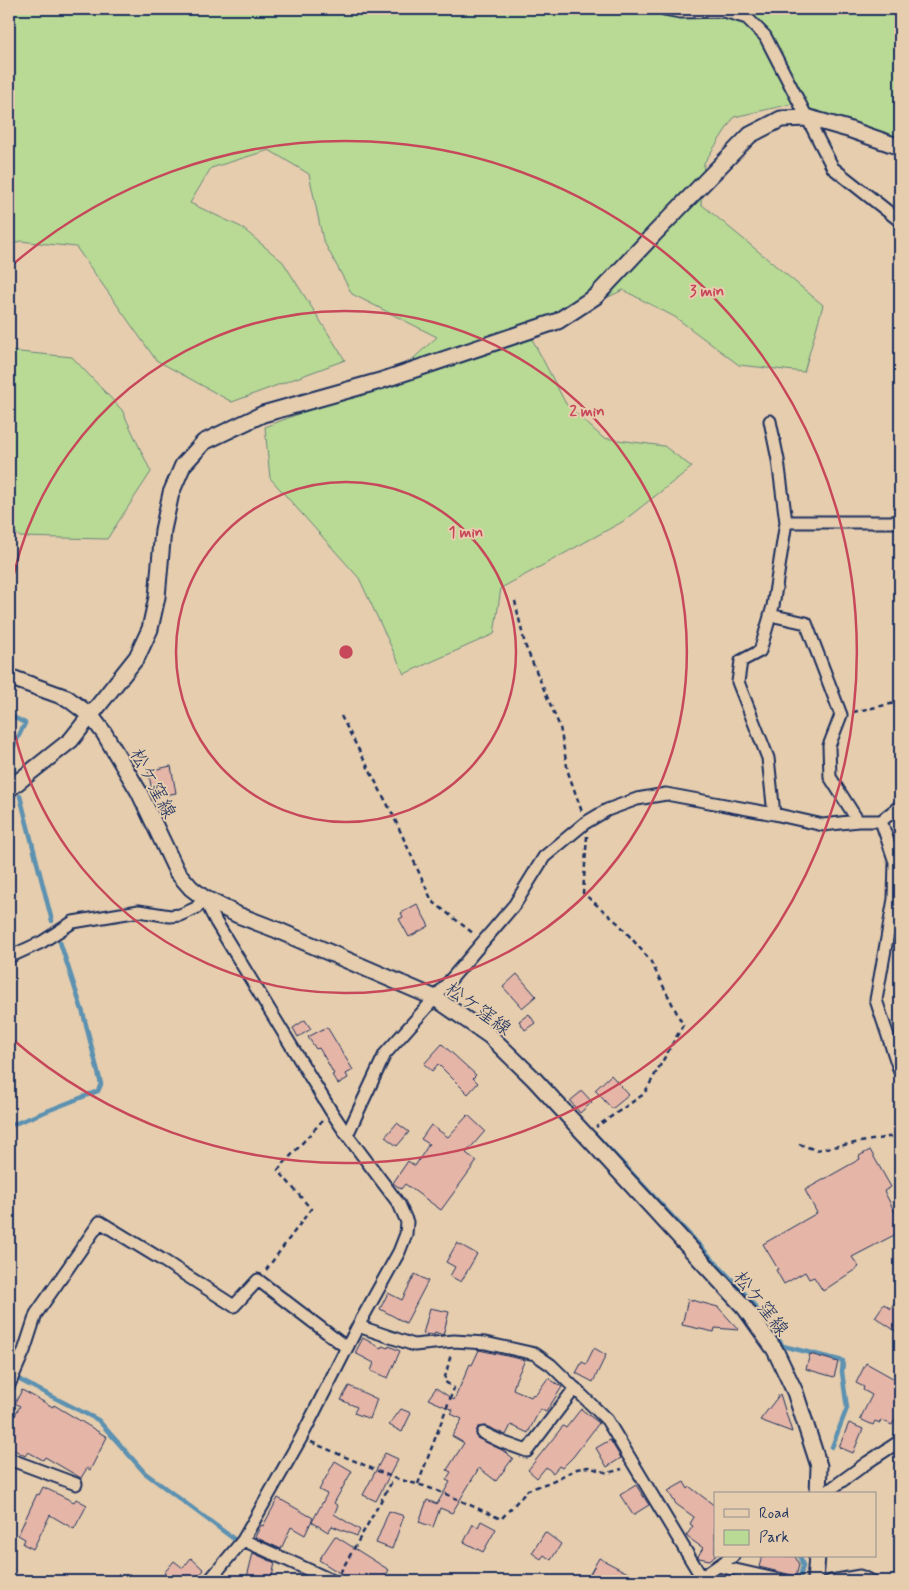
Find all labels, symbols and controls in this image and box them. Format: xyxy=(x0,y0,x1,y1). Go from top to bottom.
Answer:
text: 3 min xyxy=(690,282,724,302)
text: 2 min xyxy=(569,402,605,422)
text: 1 min xyxy=(449,523,483,543)
centre of rings xyxy=(337,643,355,661)
street label: 松ケ窪線 xyxy=(124,744,182,823)
street label: 松ケ窪線 xyxy=(440,977,516,1042)
street label: 松ケ窪線 xyxy=(728,1266,794,1342)
legend xyxy=(714,1492,876,1558)
text: Road xyxy=(759,1504,789,1524)
text: Park xyxy=(759,1528,789,1548)

